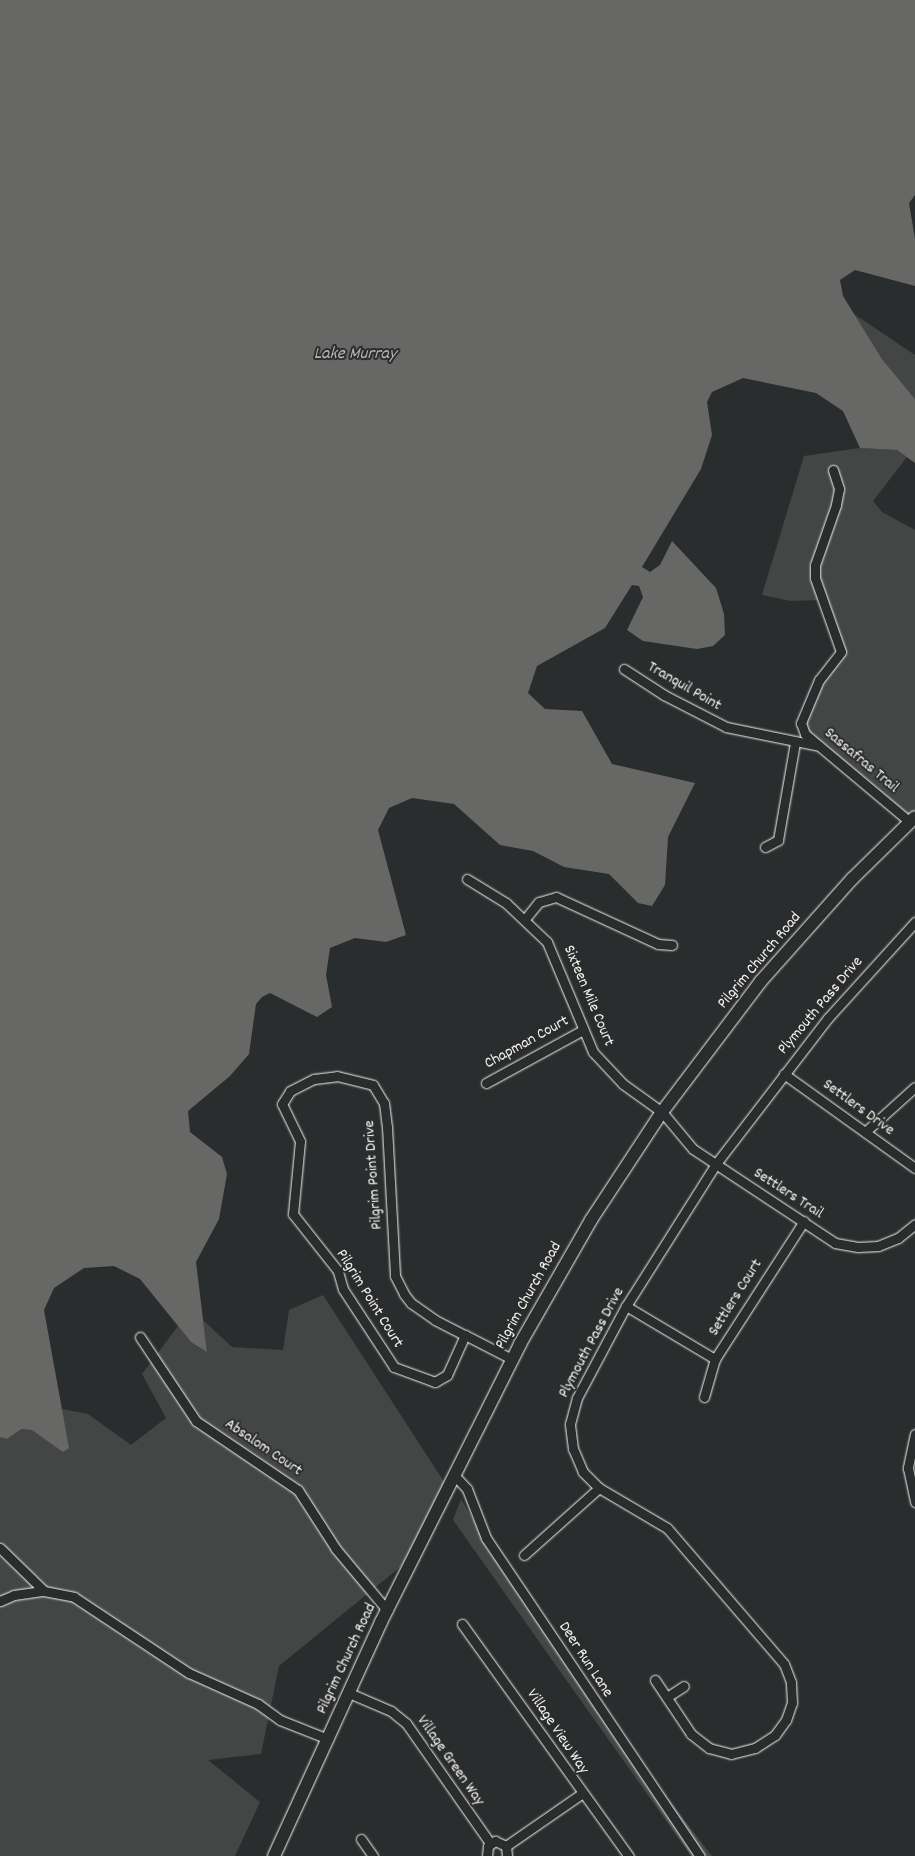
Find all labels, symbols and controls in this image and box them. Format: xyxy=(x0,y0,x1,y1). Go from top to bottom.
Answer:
water label: Lake Murray xyxy=(314,344,396,366)
street label: Tranquil Point xyxy=(644,658,724,716)
street label: Sassafras Trail xyxy=(820,724,902,798)
street label: Pilgrim Church Road xyxy=(714,909,806,1013)
street label: Sixteen Mile Court xyxy=(558,943,618,1049)
street label: Plymouth Pass Drive xyxy=(774,953,868,1059)
street label: Chapman Court xyxy=(481,1012,573,1074)
street label: Settlers Drive xyxy=(818,1076,898,1140)
street label: Pilgrim Point Drive xyxy=(361,1120,387,1230)
street label: Settlers Trail xyxy=(749,1164,827,1224)
street label: Pilgrim Church Road xyxy=(492,1239,566,1353)
street label: Pilgrim Point Court xyxy=(331,1246,407,1352)
street label: Settlers Court xyxy=(705,1256,767,1340)
street label: Plymouth Pass Drive xyxy=(555,1285,629,1401)
street label: Absalom Court xyxy=(221,1415,305,1481)
street label: Pilgrim Church Road xyxy=(313,1601,381,1717)
street label: Deer Run Lane xyxy=(553,1619,617,1701)
street label: Village View Way xyxy=(522,1686,592,1778)
street label: Village Green Way xyxy=(412,1712,488,1810)

